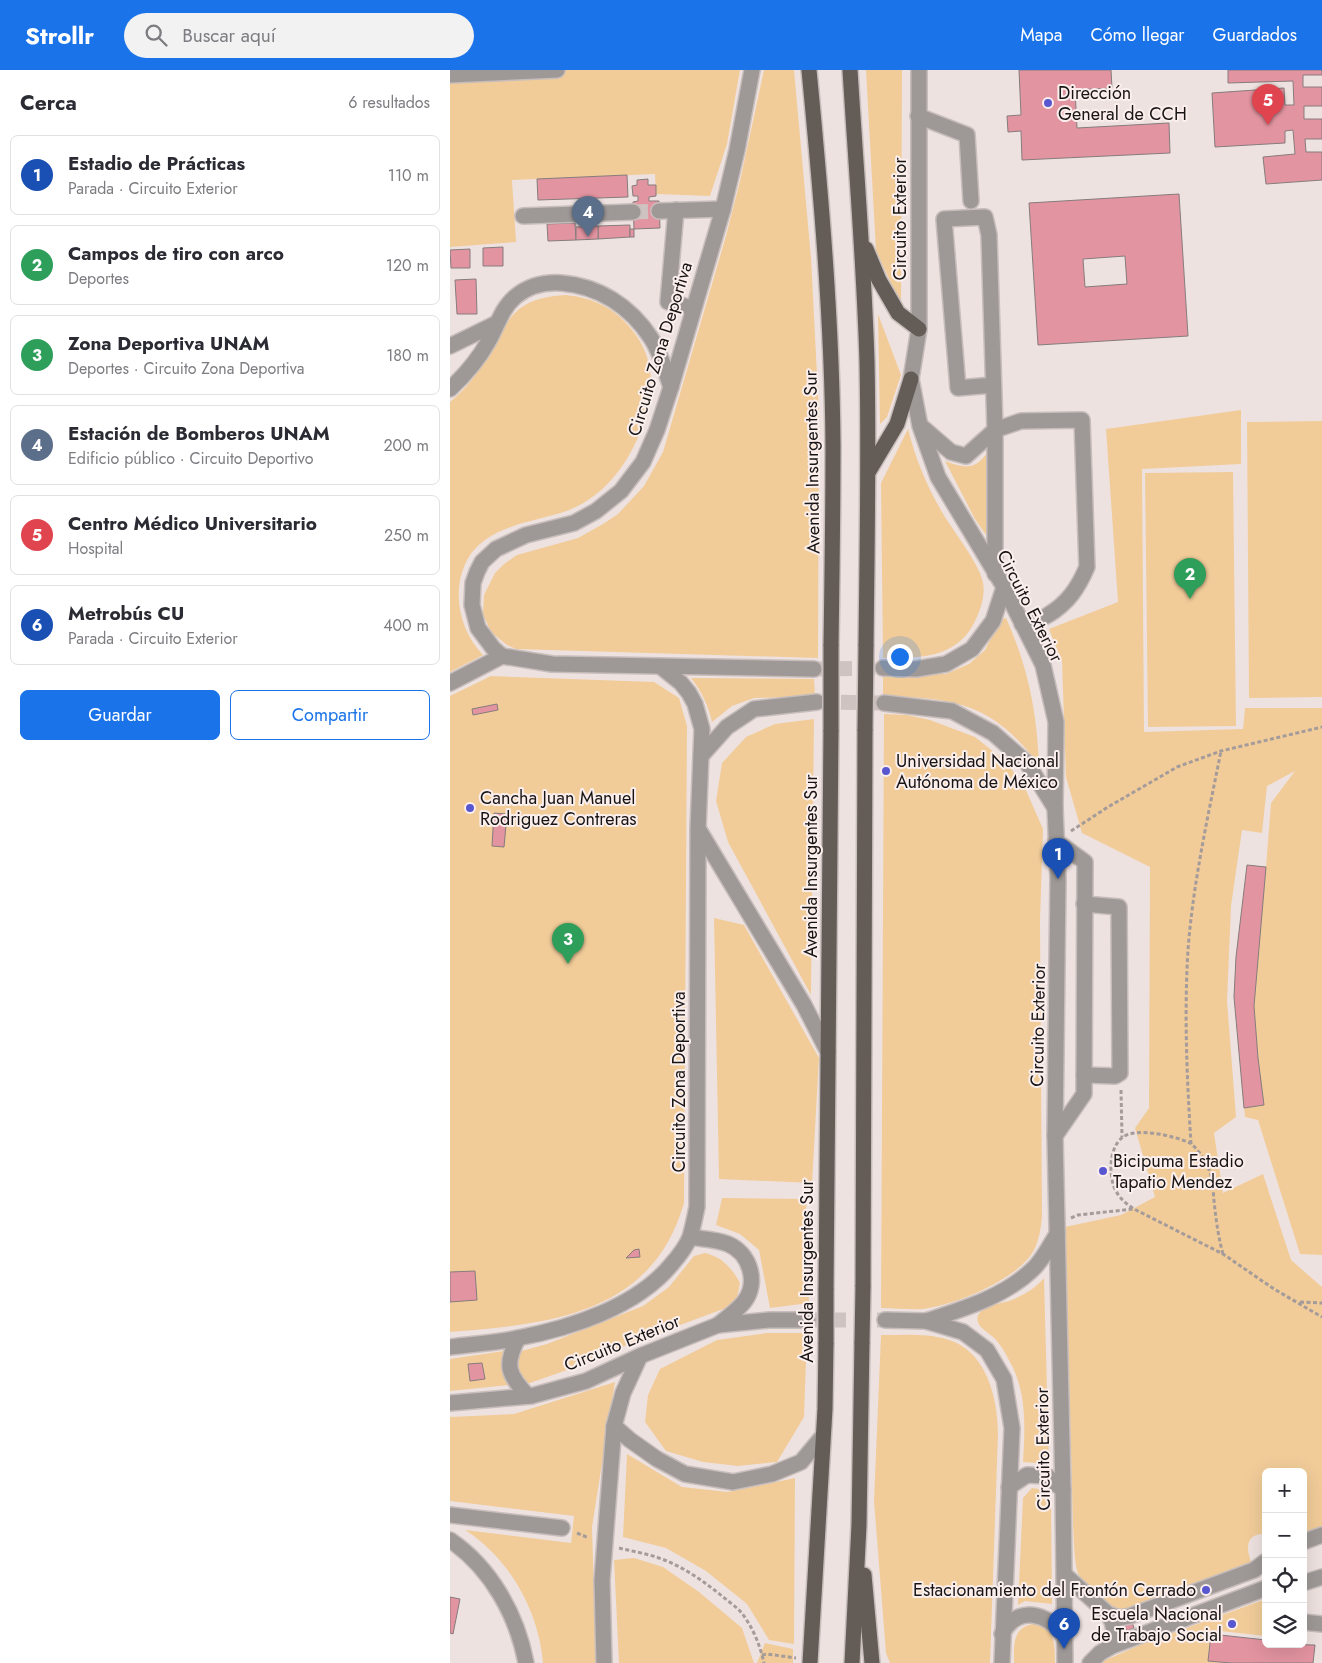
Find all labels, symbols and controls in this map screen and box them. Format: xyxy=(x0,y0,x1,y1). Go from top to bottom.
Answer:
search box xyxy=(124,13,474,58)
text: Strollr xyxy=(25,18,94,53)
icon: search xyxy=(142,21,170,49)
text: Buscar aquí xyxy=(182,22,276,49)
text: Mapa xyxy=(1020,22,1062,48)
text: Cómo llegar xyxy=(1090,22,1185,48)
text: Guardados xyxy=(1213,22,1297,48)
place label: Dirección General de CCH xyxy=(1058,80,1187,127)
pin: 5 xyxy=(1252,84,1284,125)
text: Cerca xyxy=(20,88,77,118)
text: 6 resultados xyxy=(348,91,430,114)
marker: Dirección General de CCH xyxy=(1042,97,1054,109)
text: Estadio de Prácticas xyxy=(68,150,245,177)
street label: Circuito Exterior xyxy=(887,157,913,281)
text: 1 xyxy=(33,164,41,187)
text: 110 m xyxy=(388,164,429,187)
text: Parada · Circuito Exterior xyxy=(68,177,238,200)
pin: 4 xyxy=(572,196,604,237)
text: Campos de tiro con arco xyxy=(68,240,284,267)
text: 2 xyxy=(32,254,42,277)
text: 120 m xyxy=(386,254,429,277)
street label: Circuito Zona Deportiva xyxy=(621,259,699,439)
text: Deportes xyxy=(68,267,129,290)
text: Zona Deportiva UNAM xyxy=(68,330,269,357)
text: 3 xyxy=(32,344,42,367)
text: 180 m xyxy=(386,344,429,367)
text: Deportes · Circuito Zona Deportiva xyxy=(68,357,304,380)
street label: Avenida Insurgentes Sur xyxy=(797,369,827,554)
text: Estación de Bomberos UNAM xyxy=(68,420,330,447)
text: 4 xyxy=(31,434,43,457)
text: 200 m xyxy=(383,434,429,457)
text: Edificio público · Circuito Deportivo xyxy=(68,447,313,470)
text: Centro Médico Universitario xyxy=(68,510,317,537)
text: 5 xyxy=(32,524,42,547)
text: 250 m xyxy=(384,524,429,547)
text: Hospital xyxy=(68,537,123,560)
street label: Circuito Exterior xyxy=(990,545,1070,667)
pin: 2 xyxy=(1174,558,1206,599)
text: Metrobús CU xyxy=(68,600,184,627)
text: 6 xyxy=(32,614,42,637)
text: 400 m xyxy=(383,614,429,637)
text: Parada · Circuito Exterior xyxy=(68,627,238,650)
your location xyxy=(887,644,913,670)
button: Guardar xyxy=(20,690,220,740)
button: Compartir xyxy=(230,690,430,740)
place label: Universidad Nacional Autónoma de México xyxy=(896,748,1059,795)
marker: Universidad Nacional Autónoma de México xyxy=(880,765,892,777)
street label: Avenida Insurgentes Sur xyxy=(798,773,824,958)
place label: Cancha Juan Manuel Rodriguez Contreras xyxy=(480,785,637,832)
marker: Cancha Juan Manuel Rodriguez Contreras xyxy=(464,802,476,814)
pin: 1 xyxy=(1042,838,1074,879)
pin: 3 xyxy=(552,923,584,964)
street label: Circuito Exterior xyxy=(1024,962,1052,1087)
street label: Circuito Zona Deportiva xyxy=(666,991,692,1173)
place label: Bicipuma Estadio Tapatio Mendez xyxy=(1113,1148,1244,1195)
marker: Bicipuma Estadio Tapatio Mendez xyxy=(1097,1165,1109,1177)
street label: Avenida Insurgentes Sur xyxy=(794,1178,820,1363)
street label: Circuito Exterior xyxy=(560,1308,685,1378)
street label: Circuito Exterior xyxy=(1029,1386,1057,1511)
map controls xyxy=(1262,1468,1307,1648)
button: + xyxy=(1262,1468,1307,1513)
button: − xyxy=(1262,1513,1307,1558)
button: locate xyxy=(1262,1558,1307,1603)
place label: Estacionamiento del Frontón Cerrado xyxy=(913,1577,1196,1603)
marker: Estacionamiento del Frontón Cerrado xyxy=(1200,1584,1212,1596)
place label: Escuela Nacional de Trabajo Social xyxy=(1091,1601,1222,1648)
button: layers xyxy=(1262,1603,1307,1648)
pin: 6 xyxy=(1048,1608,1080,1649)
marker: Escuela Nacional de Trabajo Social xyxy=(1226,1618,1238,1630)

